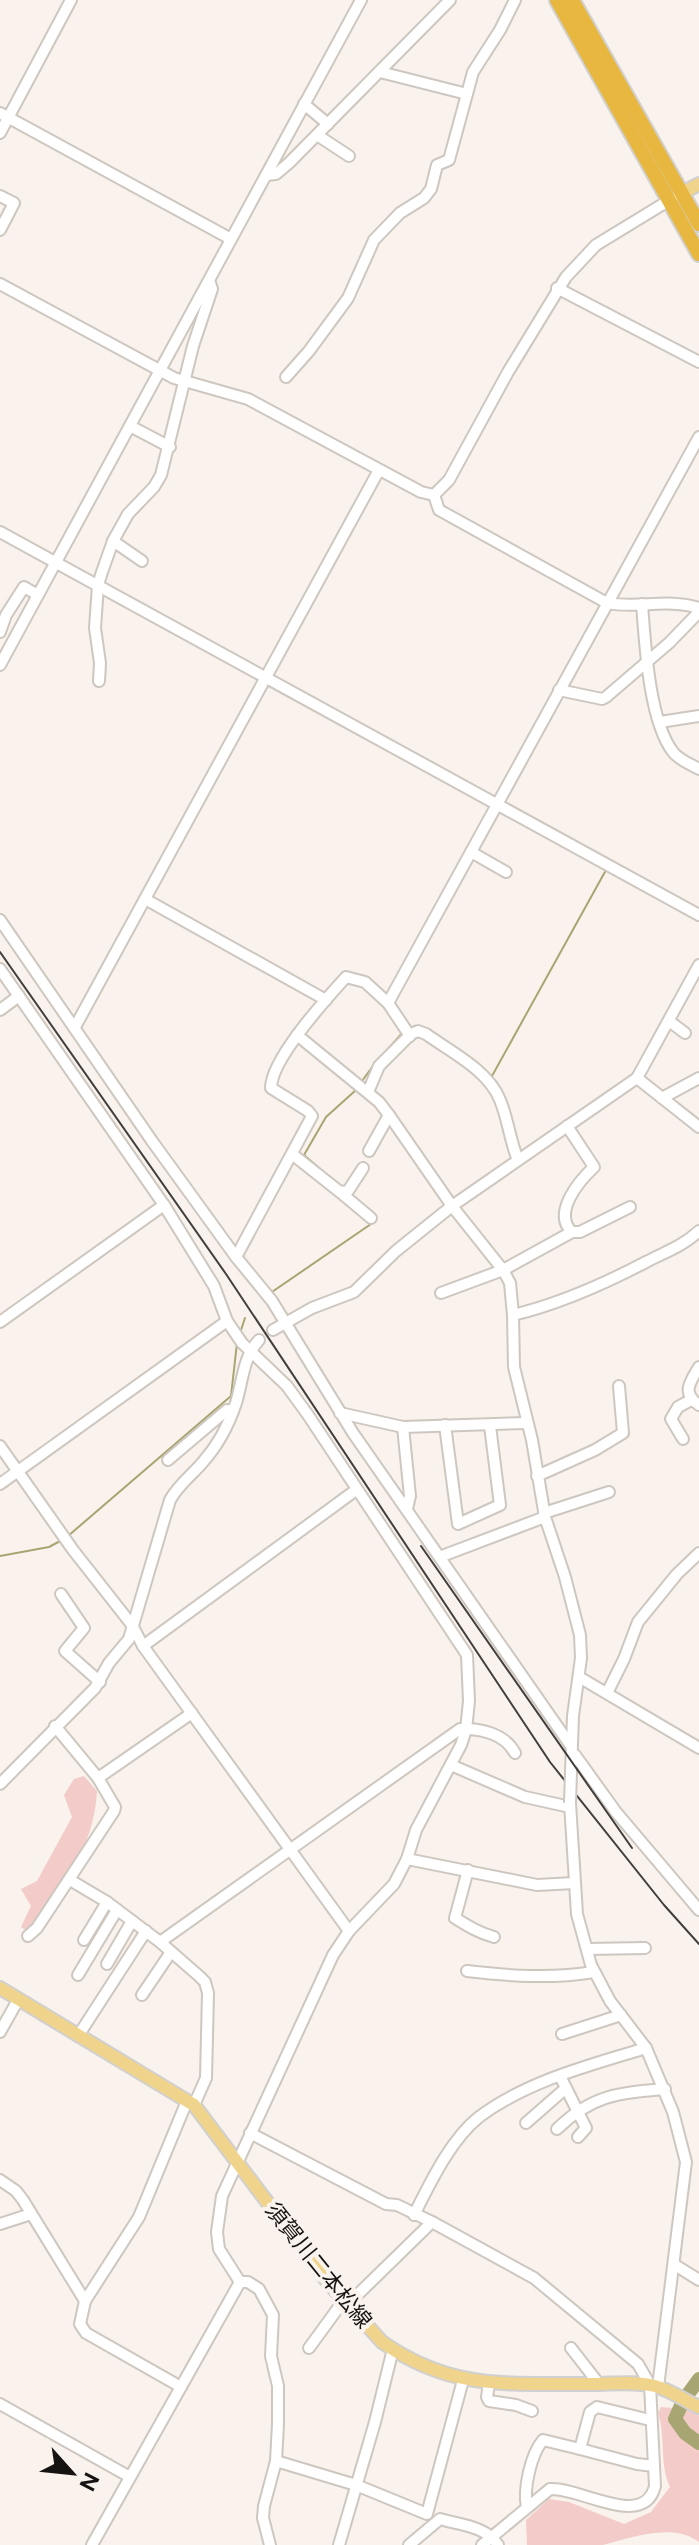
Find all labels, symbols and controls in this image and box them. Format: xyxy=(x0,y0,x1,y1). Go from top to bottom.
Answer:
street label: 須賀川二本松線 xyxy=(260,2197,378,2334)
north arrow xyxy=(32,2433,112,2513)
text: N xyxy=(73,2468,105,2496)

